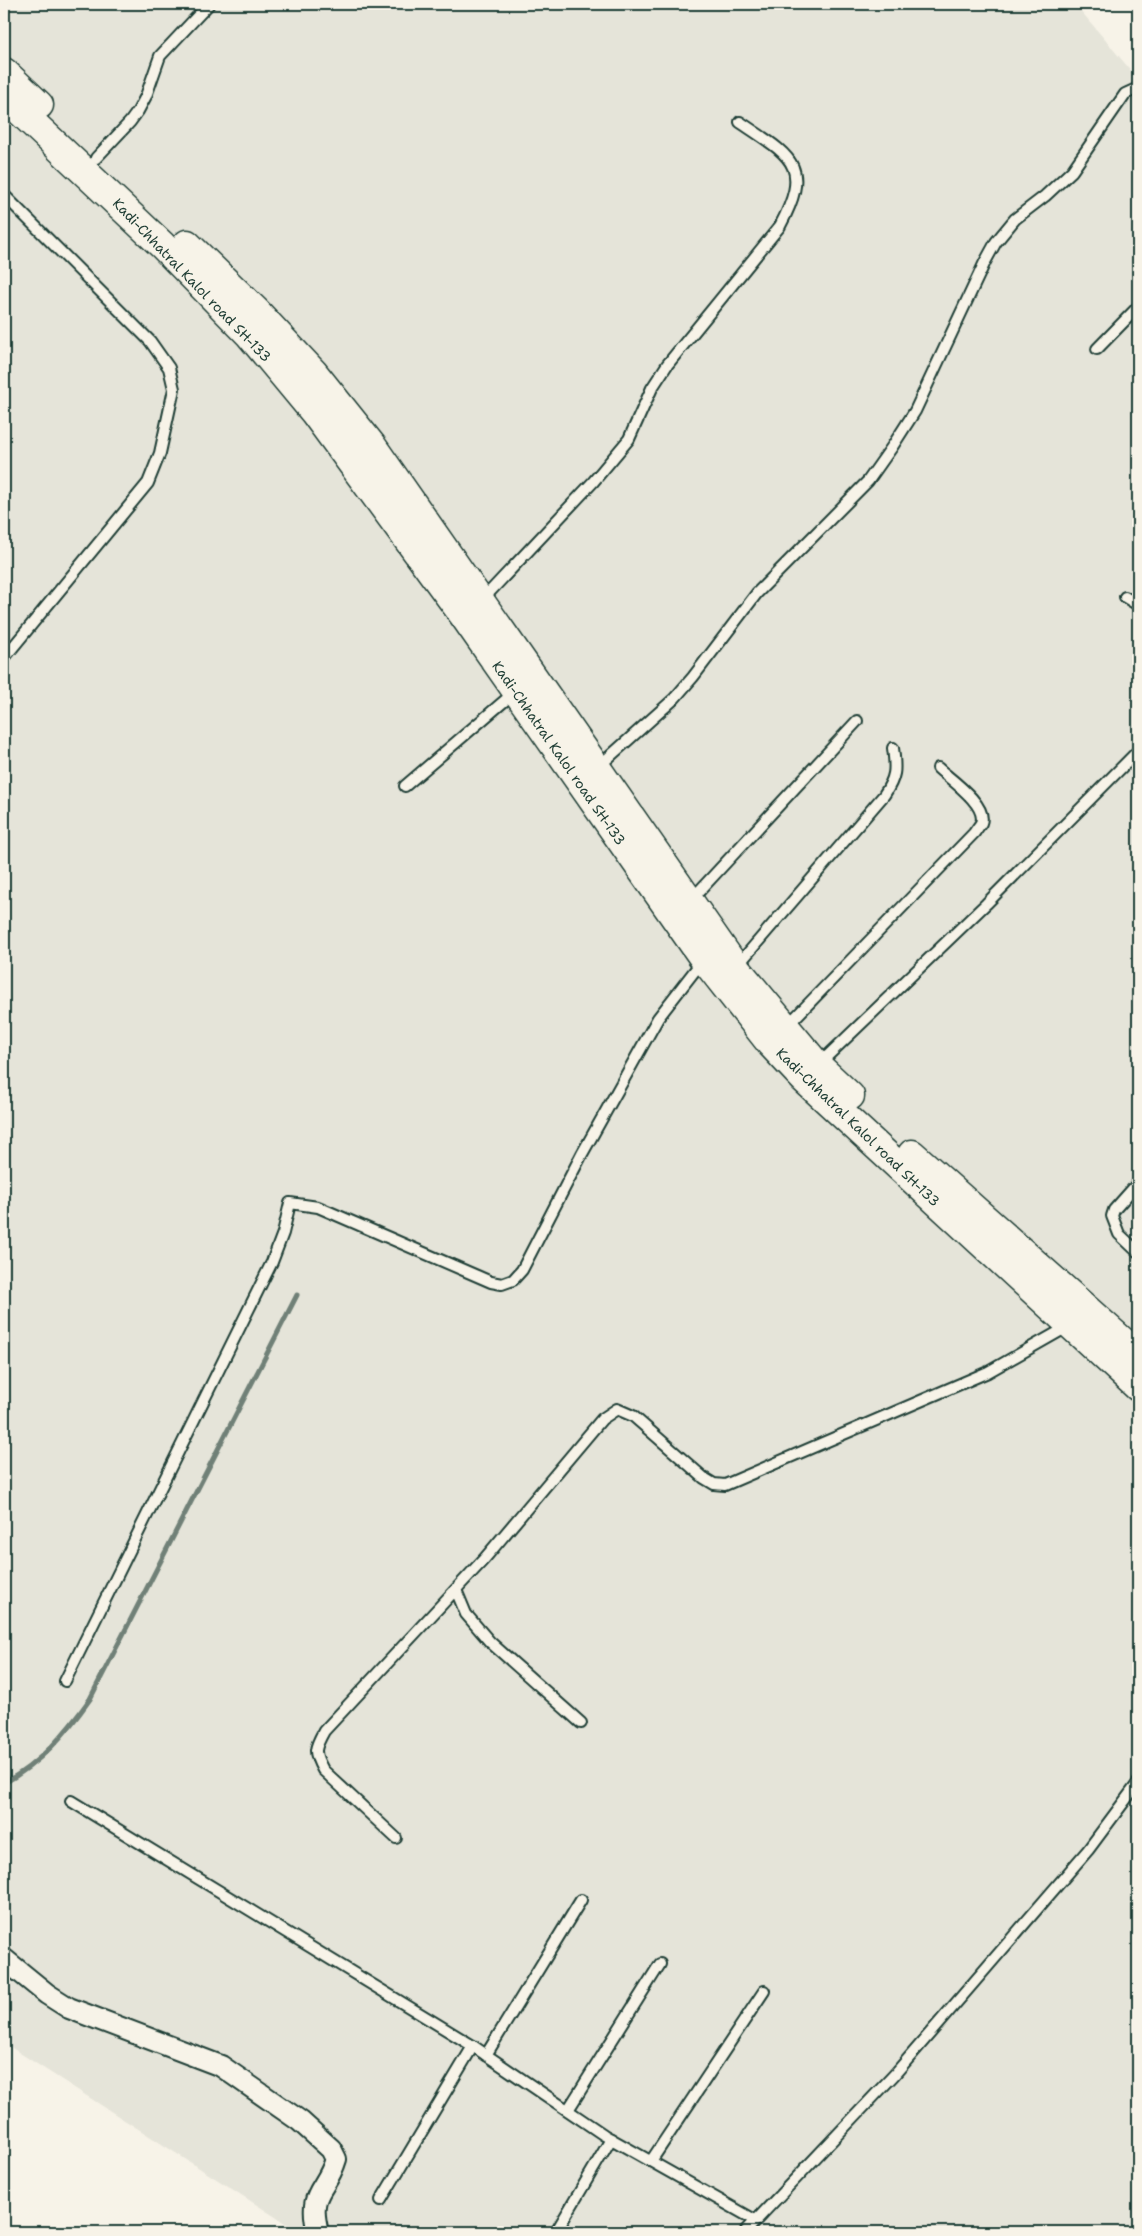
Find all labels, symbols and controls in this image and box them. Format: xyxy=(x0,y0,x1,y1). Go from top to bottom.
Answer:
street label: Kadi-Chhatral Kalol road SH-133 xyxy=(109,194,275,366)
street label: Kadi-Chhatral Kalol road SH-133 xyxy=(488,657,630,849)
street label: Kadi-Chhatral Kalol road SH-133 xyxy=(772,1044,944,1210)

